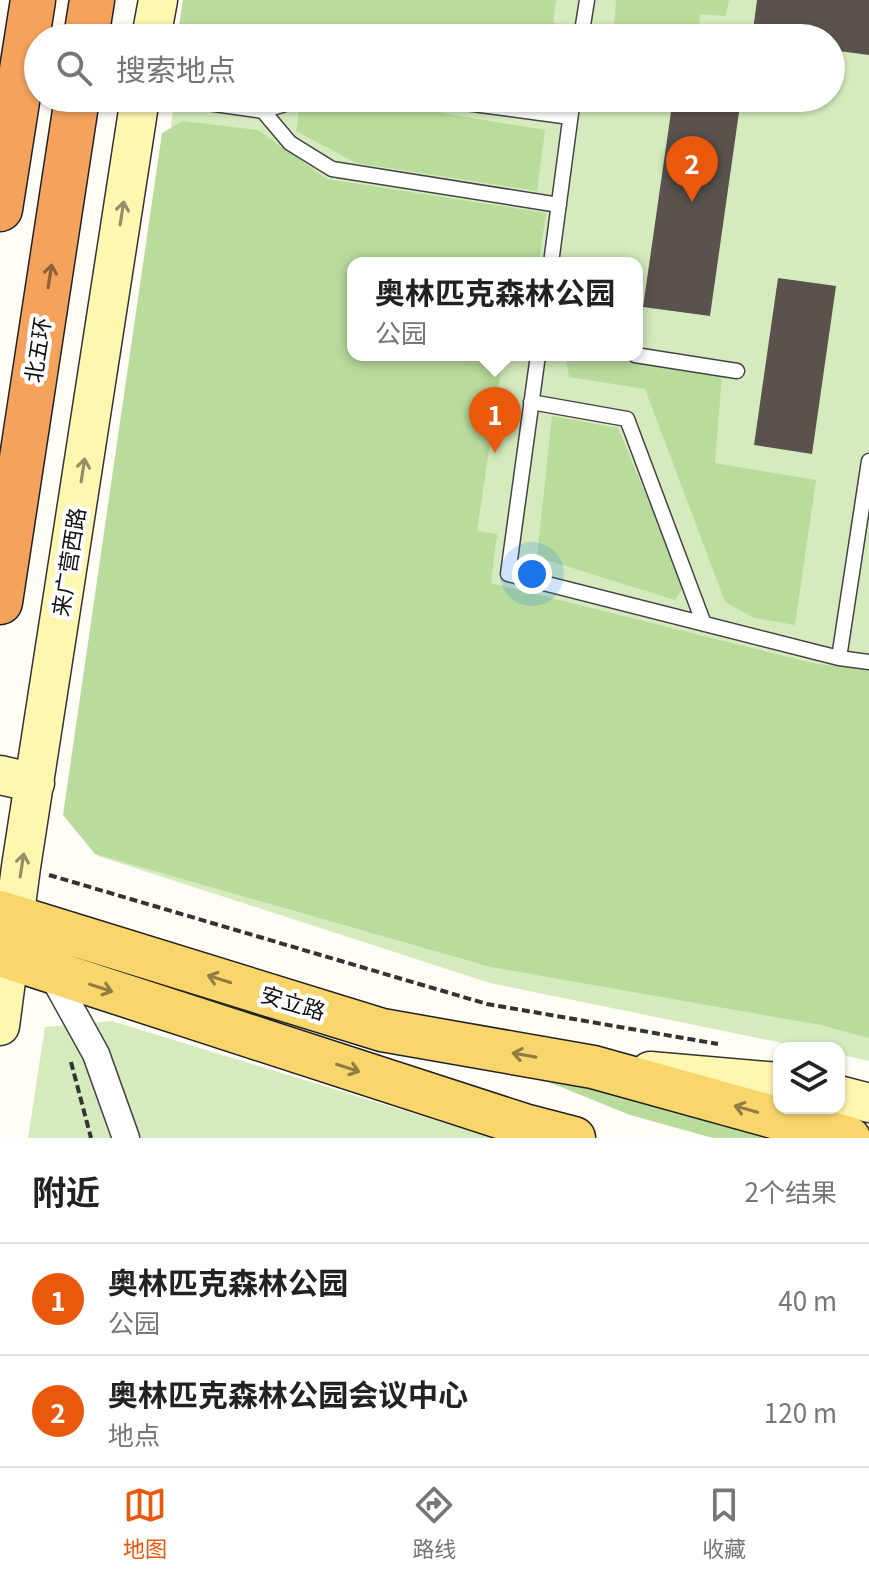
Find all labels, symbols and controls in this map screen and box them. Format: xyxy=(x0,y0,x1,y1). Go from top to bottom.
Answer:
search box xyxy=(24,24,845,112)
icon: search xyxy=(52,46,96,90)
text: 搜索地点 xyxy=(116,46,236,90)
pin: 2 xyxy=(666,136,718,202)
one-way arrow xyxy=(115,201,130,226)
popup xyxy=(347,257,643,361)
one-way arrow xyxy=(43,264,58,289)
text: 奥林匹克森林公园 xyxy=(375,269,615,313)
text: 公园 xyxy=(375,313,427,350)
street label: 北五环 xyxy=(15,315,57,385)
pin: 1 xyxy=(469,387,521,453)
one-way arrow xyxy=(76,458,91,483)
street label: 来广营西路 xyxy=(43,505,91,619)
your location xyxy=(512,554,552,594)
one-way arrow xyxy=(15,853,30,878)
one-way arrow xyxy=(206,971,232,986)
street label: 安立路 xyxy=(257,976,330,1026)
one-way arrow xyxy=(88,982,113,996)
map controls xyxy=(773,1042,845,1114)
button: layers xyxy=(773,1042,845,1114)
one-way arrow xyxy=(512,1046,537,1061)
one-way arrow xyxy=(336,1061,361,1076)
one-way arrow xyxy=(734,1101,760,1116)
text: 附近 xyxy=(32,1166,100,1215)
text: 2个结果 xyxy=(745,1172,837,1209)
text: 奥林匹克森林公园 xyxy=(108,1259,348,1303)
text: 1 xyxy=(50,1281,66,1318)
text: 40 m xyxy=(778,1281,837,1318)
text: 公园 xyxy=(108,1303,160,1340)
text: 奥林匹克森林公园会议中心 xyxy=(108,1371,468,1415)
text: 2 xyxy=(50,1393,66,1430)
text: 120 m xyxy=(764,1393,837,1430)
text: 地点 xyxy=(108,1415,160,1452)
tab: 地图 xyxy=(123,1483,167,1563)
tab: 路线 xyxy=(412,1483,456,1563)
tab: 收藏 xyxy=(702,1483,746,1563)

